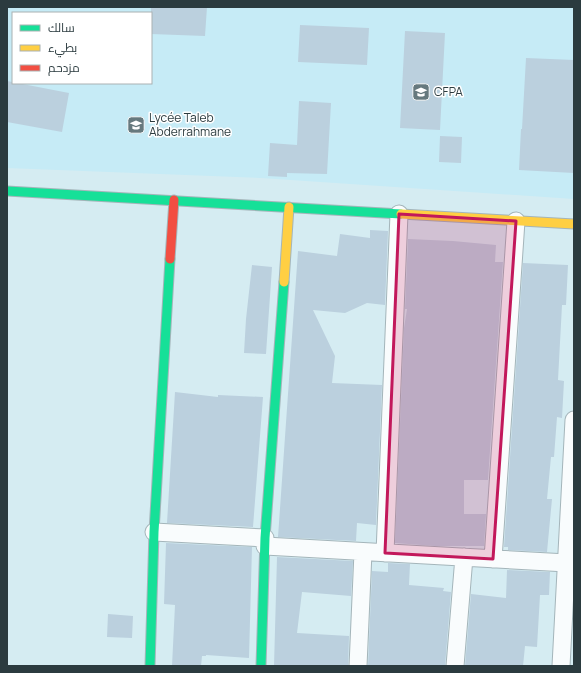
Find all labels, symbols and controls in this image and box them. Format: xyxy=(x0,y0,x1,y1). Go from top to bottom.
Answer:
legend xyxy=(12,12,152,84)
text: سالك xyxy=(48,19,75,36)
text: بطيء xyxy=(48,39,77,58)
text: مزدحم xyxy=(48,59,80,76)
school or university icon: CFPA xyxy=(411,82,431,102)
place label: CFPA xyxy=(434,83,463,100)
place label: Lycée Taleb Abderrahmane xyxy=(149,109,231,140)
school or university icon: Lycée Taleb Abderrahmane xyxy=(126,115,146,135)

